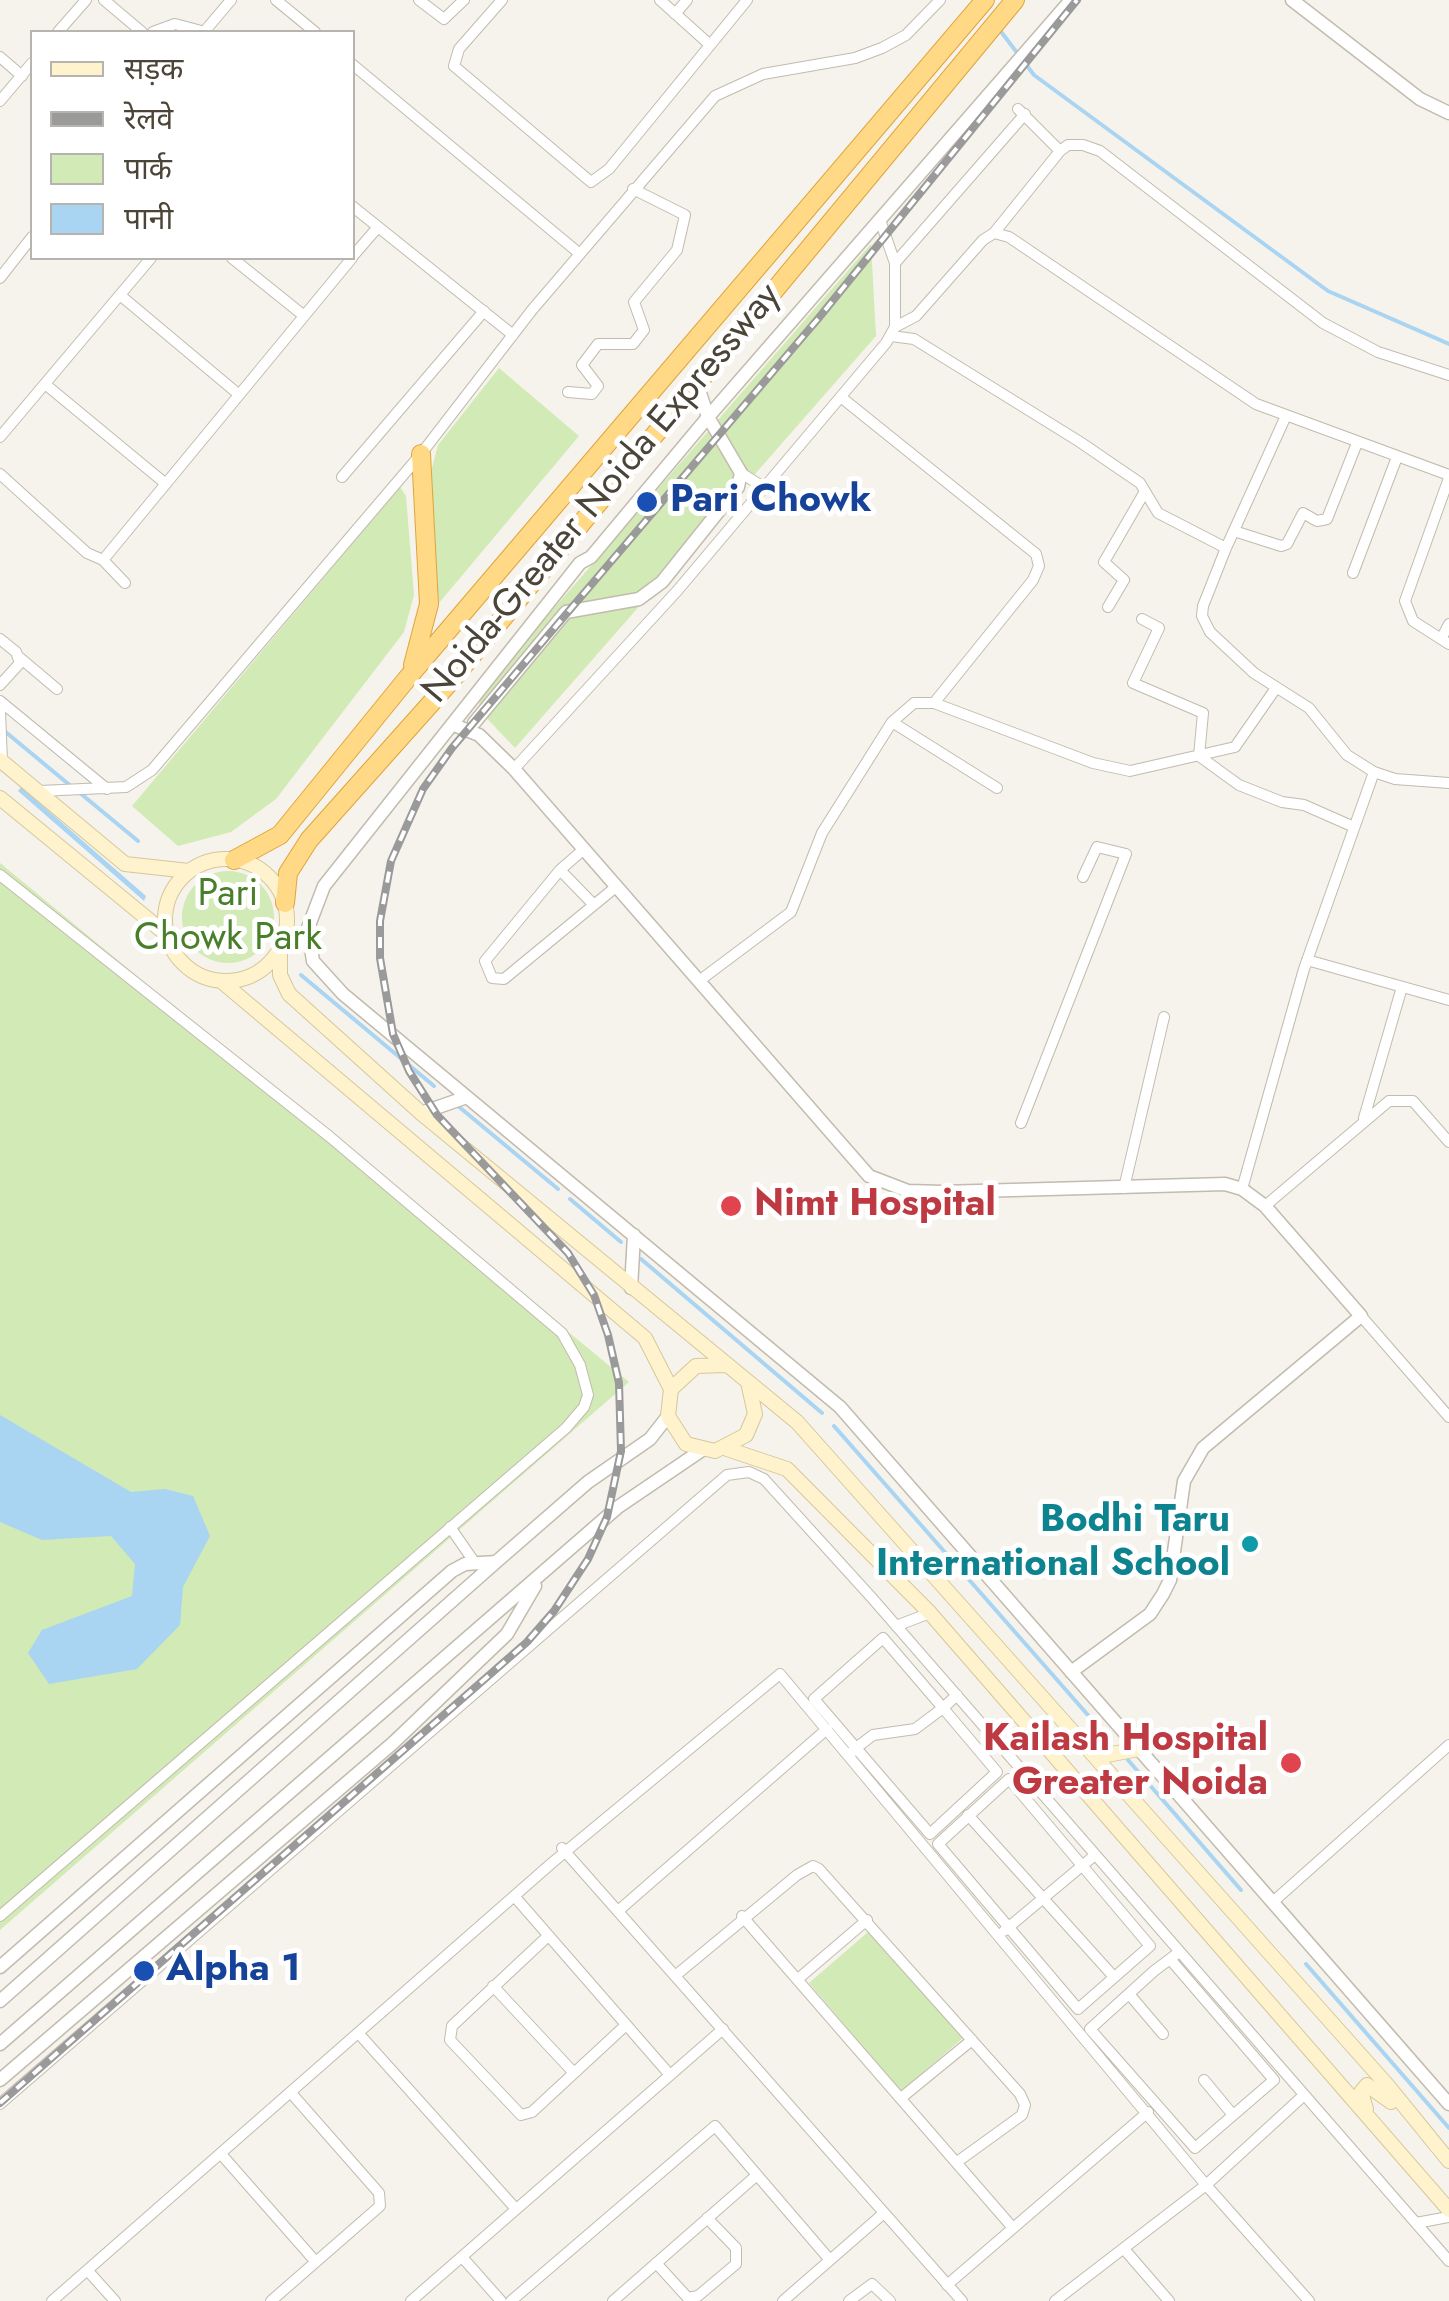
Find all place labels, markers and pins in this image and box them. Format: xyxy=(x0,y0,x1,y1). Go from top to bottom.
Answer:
place label: Pari Chowk xyxy=(670,479,871,525)
marker: Pari Chowk xyxy=(634,489,660,515)
place label: Nimt Hospital xyxy=(754,1183,996,1229)
marker: Nimt Hospital xyxy=(718,1193,744,1219)
place label: Bodhi Taru International School xyxy=(876,1499,1230,1588)
marker: Bodhi Taru International School xyxy=(1239,1533,1261,1555)
place label: Kailash Hospital Greater Noida xyxy=(983,1718,1268,1808)
marker: Kailash Hospital Greater Noida xyxy=(1278,1750,1304,1776)
place label: Alpha 1 xyxy=(166,1948,300,1994)
marker: Alpha 1 xyxy=(131,1958,157,1984)

